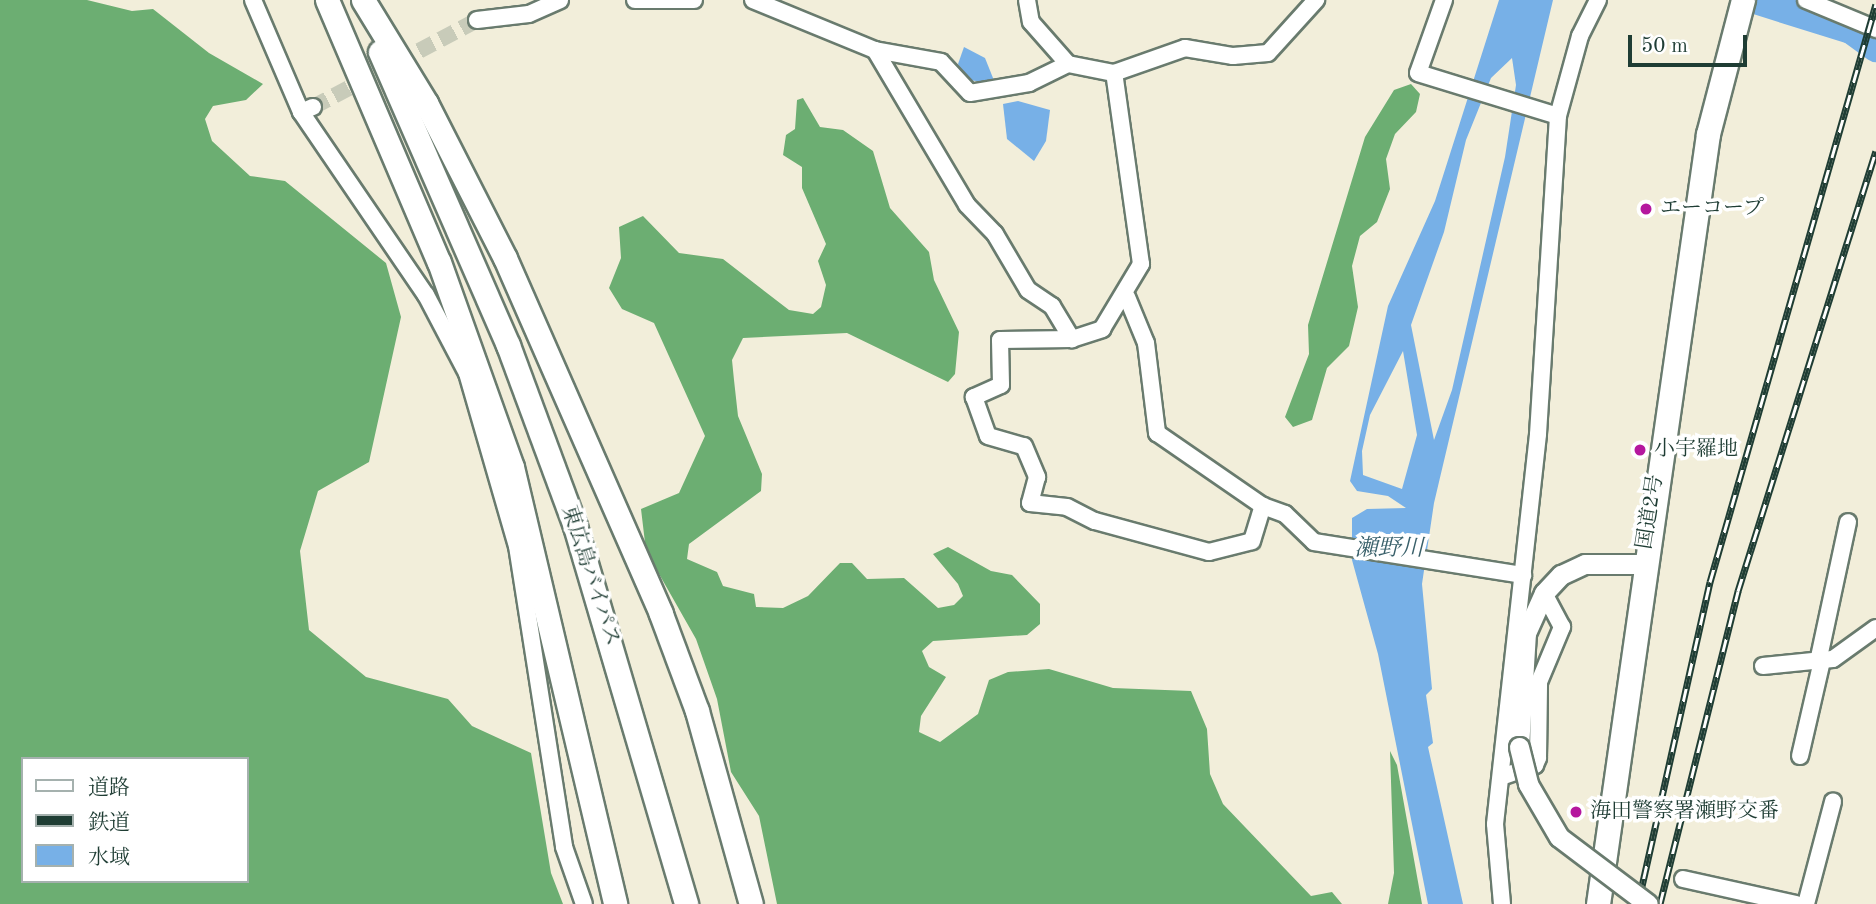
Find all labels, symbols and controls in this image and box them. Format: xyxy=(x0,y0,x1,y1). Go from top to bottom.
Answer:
scale bar xyxy=(1631,21,1750,65)
text: 50 m xyxy=(1641,36,1688,57)
place label: エーコープ xyxy=(1660,196,1765,222)
marker: エーコープ xyxy=(1638,201,1654,217)
place label: 小宇羅地 xyxy=(1654,437,1738,463)
marker: 小宇羅地 xyxy=(1632,442,1648,458)
street label: 国道2号 xyxy=(1633,473,1669,551)
street label: 東広島バイパス xyxy=(555,502,625,650)
water label: 瀬野川 xyxy=(1355,535,1423,563)
legend xyxy=(21,757,248,883)
text: 道路 xyxy=(88,778,130,799)
place label: 海田警察署瀬野交番 xyxy=(1590,799,1779,825)
marker: 海田警察署瀬野交番 xyxy=(1568,804,1584,820)
text: 鉄道 xyxy=(88,813,130,834)
text: 水域 xyxy=(88,848,130,869)

